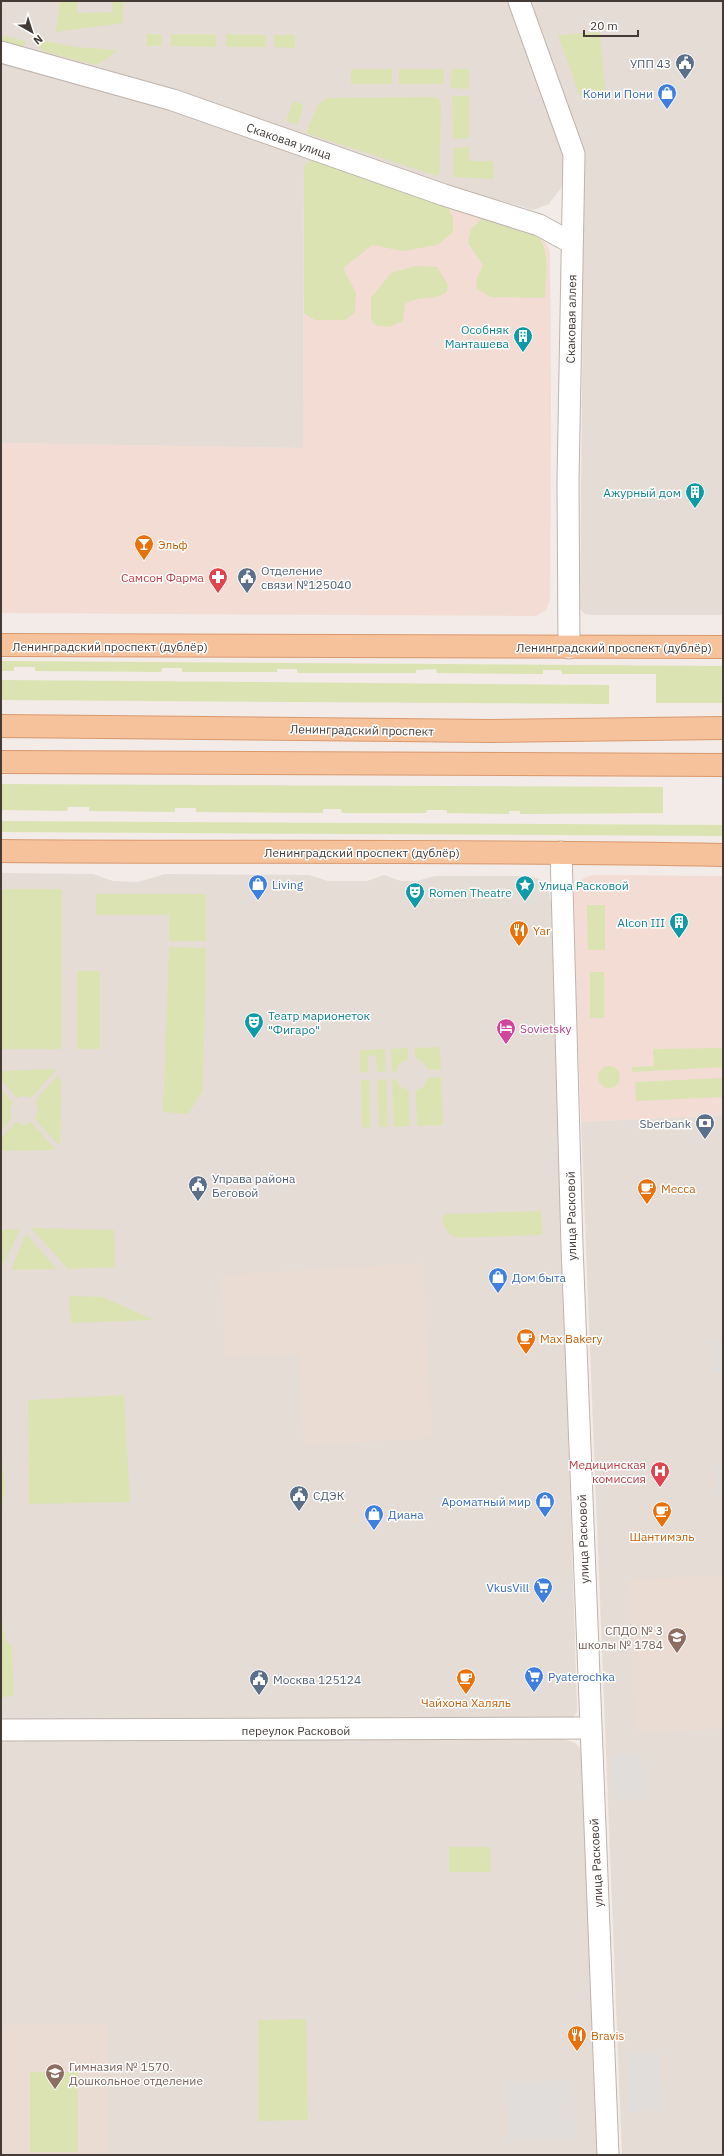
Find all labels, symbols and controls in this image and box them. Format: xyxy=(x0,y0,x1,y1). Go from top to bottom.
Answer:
north arrow xyxy=(12,12,52,52)
scale bar xyxy=(584,12,638,38)
text: 20 m xyxy=(590,18,618,33)
text: N xyxy=(31,32,46,48)
public building icon: УПП 43 xyxy=(674,52,696,80)
place label: УПП 43 xyxy=(630,56,671,71)
shop icon: Кони и Пони xyxy=(656,82,678,110)
place label: Кони и Пони xyxy=(583,86,653,101)
street label: Скаковая улица xyxy=(244,119,334,163)
street label: Скаковая аллея xyxy=(563,274,579,364)
place label: Особняк Манташева xyxy=(445,322,510,351)
building icon: Особняк Манташева xyxy=(512,325,534,353)
building icon: Ажурный дом xyxy=(684,481,706,509)
place label: Ажурный дом xyxy=(603,485,681,500)
bar icon: Эльф xyxy=(133,533,155,561)
place label: Эльф xyxy=(158,537,188,552)
place label: Отделение связи №125040 xyxy=(261,563,352,592)
pharmacy icon: Самсон Фарма xyxy=(207,566,229,594)
public building icon: Отделение связи №125040 xyxy=(236,566,258,594)
place label: Самсон Фарма xyxy=(121,570,205,585)
street label: Ленинградский проспект (дублёр) xyxy=(12,639,208,654)
street label: Ленинградский проспект (дублёр) xyxy=(516,640,712,655)
street label: Ленинградский проспект xyxy=(290,721,434,739)
street label: Ленинградский проспект (дублёр) xyxy=(264,845,460,860)
shop icon: Living xyxy=(247,873,269,901)
place icon: Улица Расковой xyxy=(514,874,536,902)
place label: Living xyxy=(272,877,304,892)
place label: Улица Расковой xyxy=(539,878,629,893)
theatre icon: Romen Theatre xyxy=(404,881,426,909)
place label: Romen Theatre xyxy=(429,885,512,900)
building icon: Alcon III xyxy=(668,911,690,939)
place label: Alcon III xyxy=(617,915,665,930)
restaurant icon: Yar xyxy=(508,919,530,947)
place label: Yar xyxy=(533,923,551,938)
place label: Театр марионеток "Фигаро" xyxy=(268,1008,371,1037)
theatre icon: Театр марионеток "Фигаро" xyxy=(243,1011,265,1039)
hotel icon: Sovietsky xyxy=(495,1017,517,1045)
place label: Sovietsky xyxy=(520,1021,571,1036)
bank icon: Sberbank xyxy=(694,1112,716,1140)
place label: Sberbank xyxy=(640,1116,692,1131)
place label: Управа района Беговой xyxy=(212,1171,296,1200)
street label: улица Расковой xyxy=(563,1171,579,1261)
public building icon: Управа района Беговой xyxy=(187,1174,209,1202)
cafe icon: Mecca xyxy=(636,1177,658,1205)
place label: Mecca xyxy=(661,1181,696,1196)
shop icon: Дом быта xyxy=(487,1266,509,1294)
place label: Дом быта xyxy=(512,1270,567,1285)
cafe icon: Max Bakery xyxy=(515,1327,537,1355)
place label: Max Bakery xyxy=(540,1331,603,1346)
place label: Медицинская комиссия xyxy=(569,1457,646,1486)
hospital icon: Медицинская комиссия xyxy=(649,1460,671,1488)
public building icon: СДЭК xyxy=(288,1484,310,1512)
place label: СДЭК xyxy=(313,1488,345,1503)
shop icon: Ароматный мир xyxy=(534,1490,556,1518)
place label: Ароматный мир xyxy=(441,1494,531,1509)
street label: улица Расковой xyxy=(574,1494,592,1584)
cafe icon: Шантимэль xyxy=(651,1500,673,1528)
shop icon: Диана xyxy=(363,1503,385,1531)
place label: Диана xyxy=(388,1507,424,1522)
place label: Шантимэль xyxy=(629,1529,695,1544)
supermarket icon: VkusVill xyxy=(532,1576,554,1604)
place label: VkusVill xyxy=(486,1580,529,1595)
place label: СПДО № 3 школы № 1784 xyxy=(578,1623,663,1652)
school or university icon: СПДО № 3 школы № 1784 xyxy=(666,1626,688,1654)
supermarket icon: Pyaterochka xyxy=(523,1665,545,1693)
cafe icon: Чайхона Халяль xyxy=(455,1667,477,1695)
public building icon: Москва 125124 xyxy=(248,1668,270,1696)
place label: Pyaterochka xyxy=(548,1669,615,1684)
place label: Москва 125124 xyxy=(273,1672,361,1687)
place label: Чайхона Халяль xyxy=(421,1695,511,1710)
street label: переулок Расковой xyxy=(242,1723,350,1738)
street label: улица Расковой xyxy=(586,1818,606,1908)
restaurant icon: Bravis xyxy=(566,2024,588,2052)
place label: Bravis xyxy=(591,2028,624,2043)
place label: Гимназия № 1570. Дошкольное отделение xyxy=(69,2059,203,2088)
school or university icon: Гимназия № 1570. Дошкольное отделение xyxy=(44,2062,66,2090)

